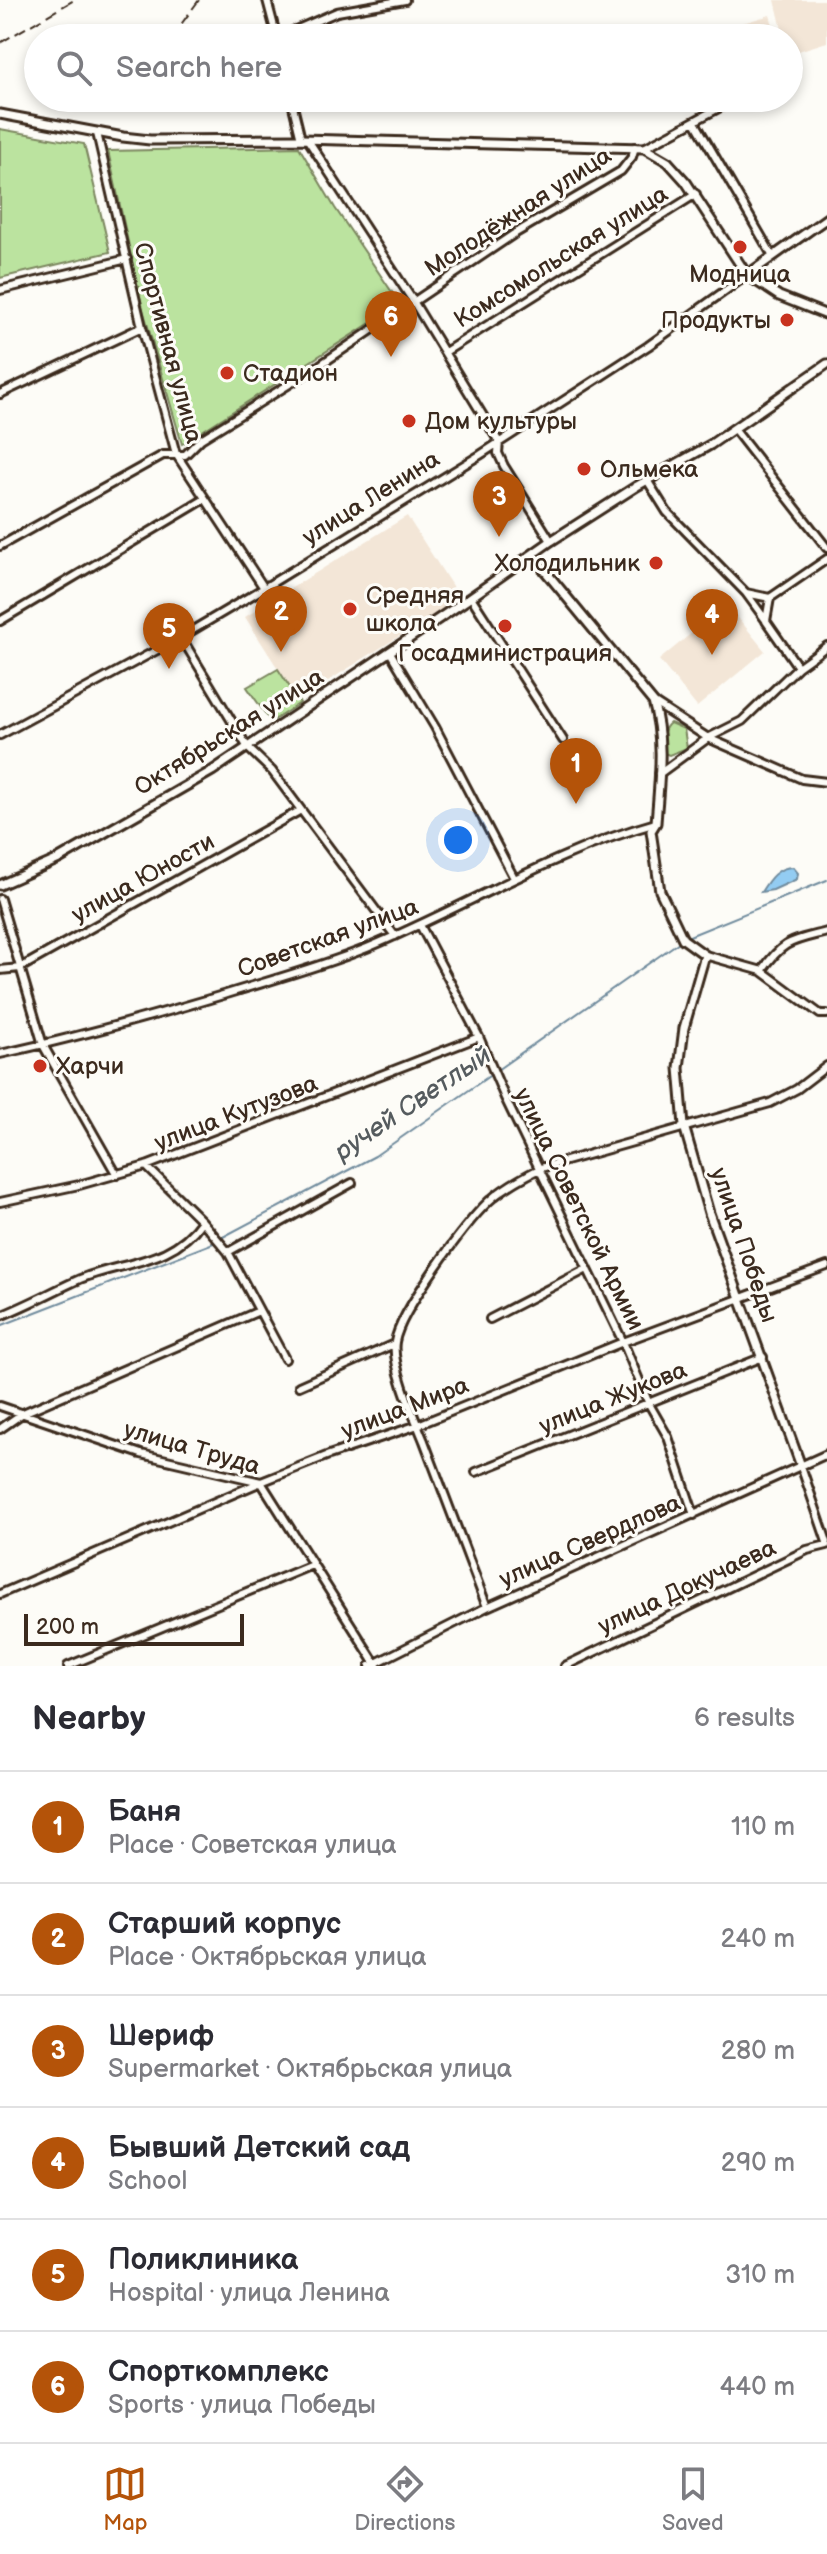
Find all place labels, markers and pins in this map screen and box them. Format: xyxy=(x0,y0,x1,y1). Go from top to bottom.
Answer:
marker: Модница xyxy=(731,238,749,256)
place label: Модница xyxy=(689,260,791,289)
pin: 6 xyxy=(365,291,417,357)
place label: Продукты xyxy=(661,306,771,335)
marker: Продукты xyxy=(778,311,796,329)
place label: Стадион xyxy=(243,359,338,388)
marker: Стадион xyxy=(218,364,236,382)
place label: Дом культуры xyxy=(425,407,577,436)
marker: Дом культуры xyxy=(400,412,418,430)
place label: Ольмека xyxy=(600,455,699,484)
marker: Ольмека xyxy=(575,460,593,478)
pin: 3 xyxy=(473,471,525,537)
place label: Холодильник xyxy=(494,549,640,578)
marker: Холодильник xyxy=(647,554,665,572)
place label: Средняя школа xyxy=(366,581,464,638)
pin: 2 xyxy=(255,586,307,652)
pin: 4 xyxy=(686,589,738,655)
marker: Средняя школа xyxy=(341,600,359,618)
pin: 5 xyxy=(143,603,195,669)
marker: Госадминистрация xyxy=(496,617,514,635)
place label: Госадминистрация xyxy=(398,639,612,668)
pin: 1 xyxy=(550,738,602,804)
place label: Харчи xyxy=(56,1052,124,1081)
marker: Харчи xyxy=(31,1057,49,1075)

